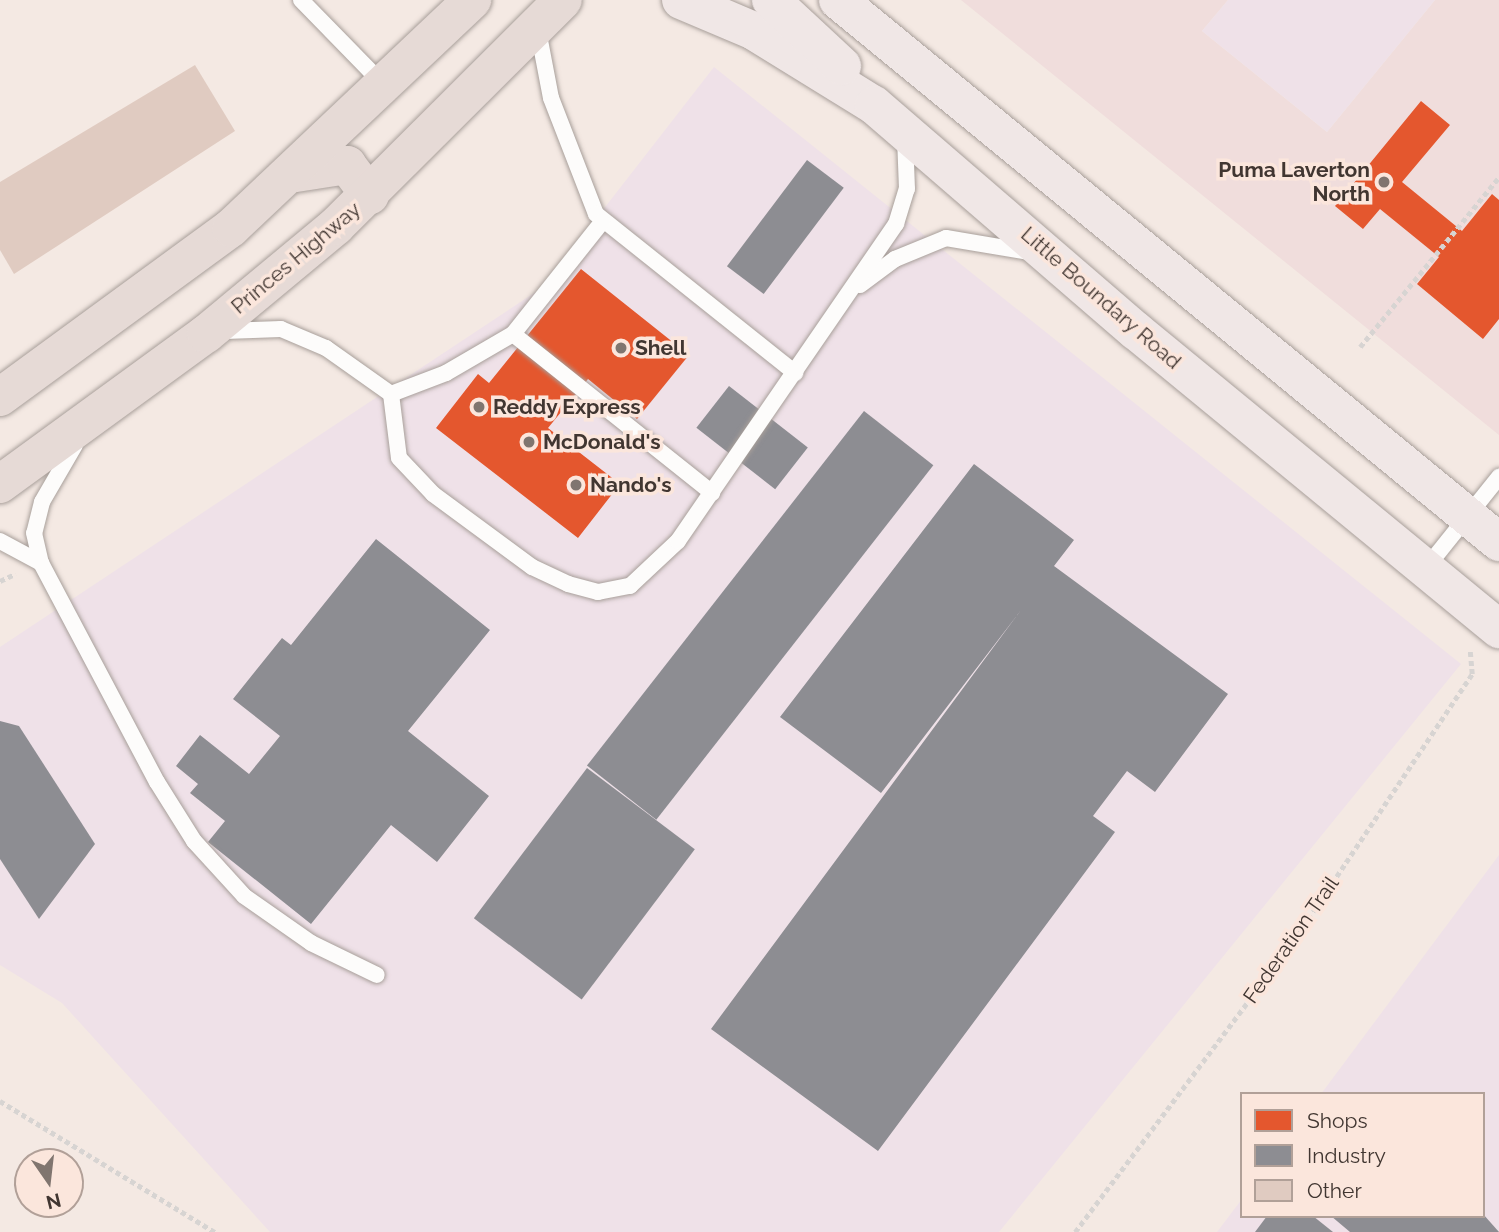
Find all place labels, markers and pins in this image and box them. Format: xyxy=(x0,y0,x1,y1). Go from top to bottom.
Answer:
place label: Puma Laverton North xyxy=(1218,157,1370,207)
marker: Puma Laverton North xyxy=(1376,174,1392,190)
place label: Shell xyxy=(635,335,686,361)
marker: Shell xyxy=(613,340,629,356)
place label: Reddy Express xyxy=(493,394,641,420)
marker: Reddy Express xyxy=(471,399,487,415)
place label: McDonald's xyxy=(543,429,661,455)
marker: McDonald's xyxy=(521,434,537,450)
place label: Nando's xyxy=(590,472,672,498)
marker: Nando's xyxy=(568,477,584,493)

